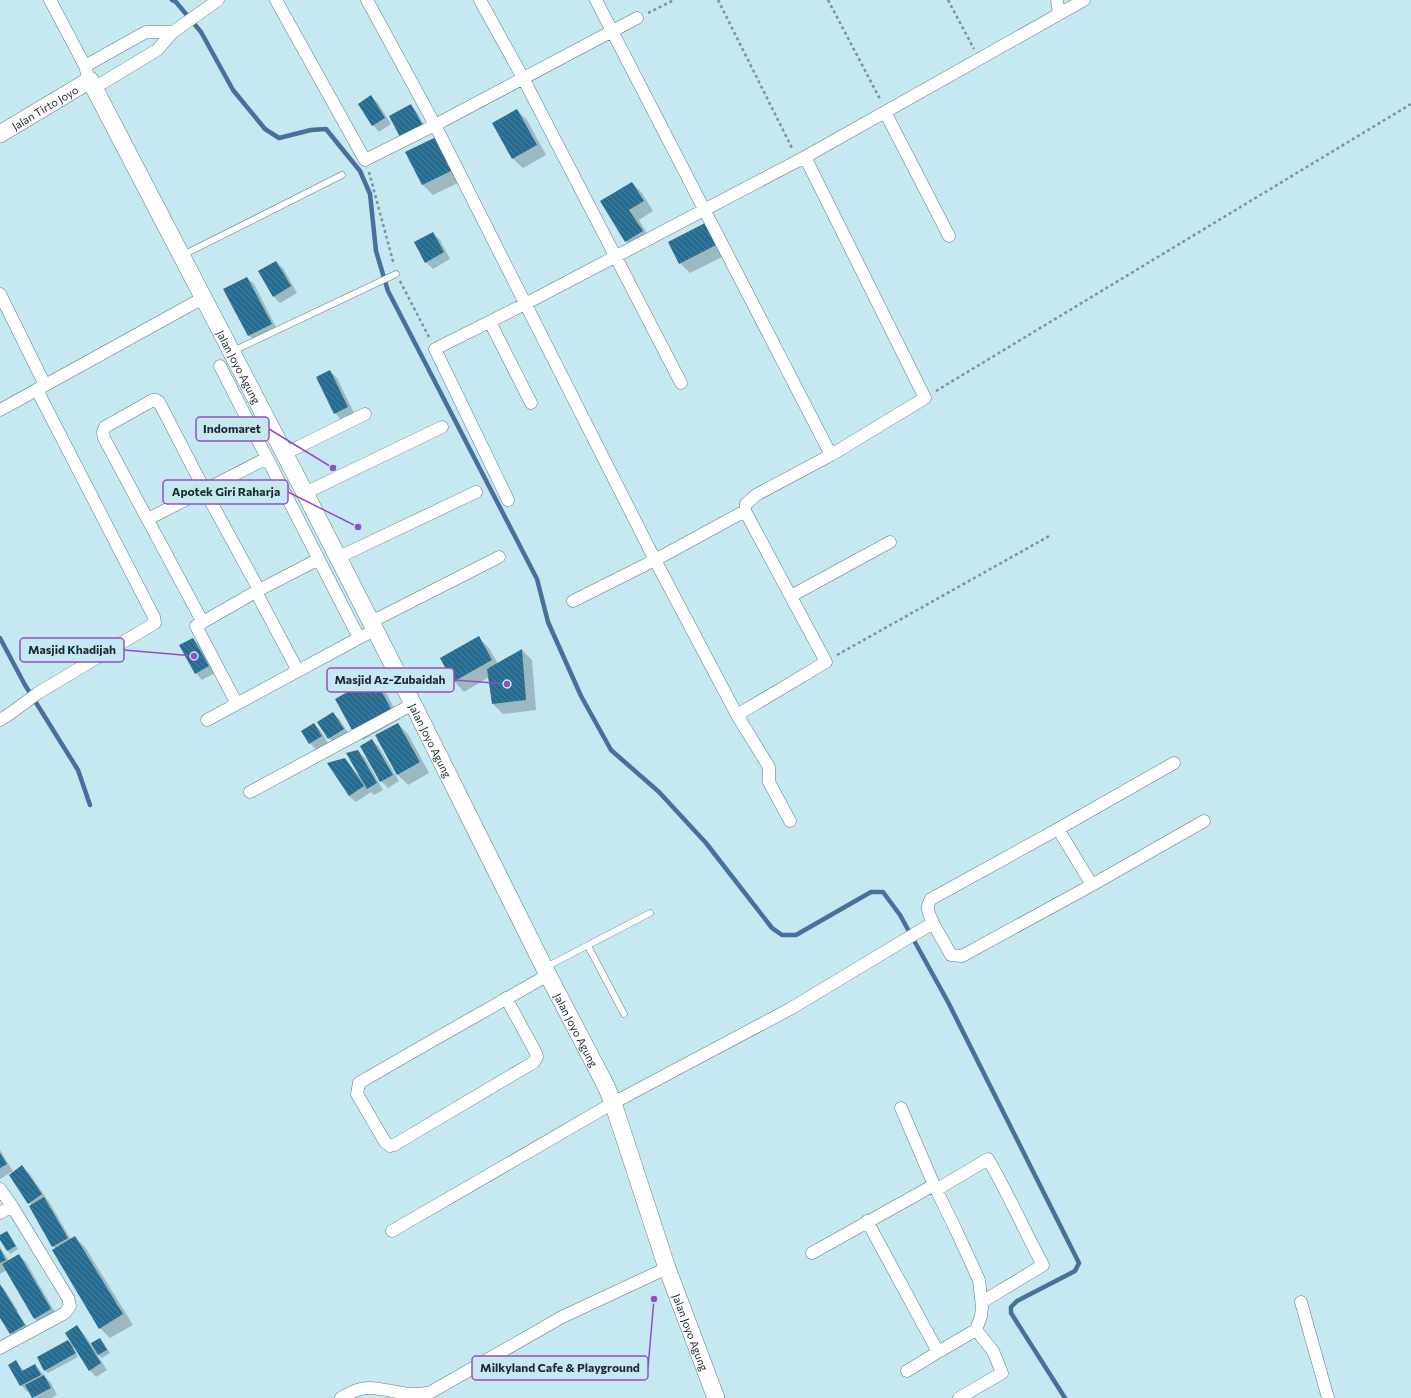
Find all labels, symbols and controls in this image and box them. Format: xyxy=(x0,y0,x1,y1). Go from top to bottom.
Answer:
street label: Jalan Tirto Joyo xyxy=(9,82,80,133)
street label: Jalan Joyo Agung xyxy=(214,327,264,406)
callout: Indomaret xyxy=(196,417,269,441)
text: Indomaret xyxy=(203,421,261,435)
callout: Apotek Giri Raharja xyxy=(163,480,288,504)
text: Apotek Giri Raharja xyxy=(172,484,280,498)
callout: Masjid Khadijah xyxy=(20,638,124,662)
text: Masjid Khadijah xyxy=(28,642,116,656)
callout: Masjid Az-Zubaidah xyxy=(327,668,454,692)
text: Masjid Az-Zubaidah xyxy=(334,672,446,686)
street label: Jalan Joyo Agung xyxy=(406,701,455,780)
street label: Jalan Joyo Agung xyxy=(551,991,601,1069)
street label: Jalan Joyo Agung xyxy=(670,1292,712,1372)
callout: Milkyland Cafe & Playground xyxy=(472,1356,648,1380)
text: Milkyland Cafe & Playground xyxy=(480,1360,640,1374)

